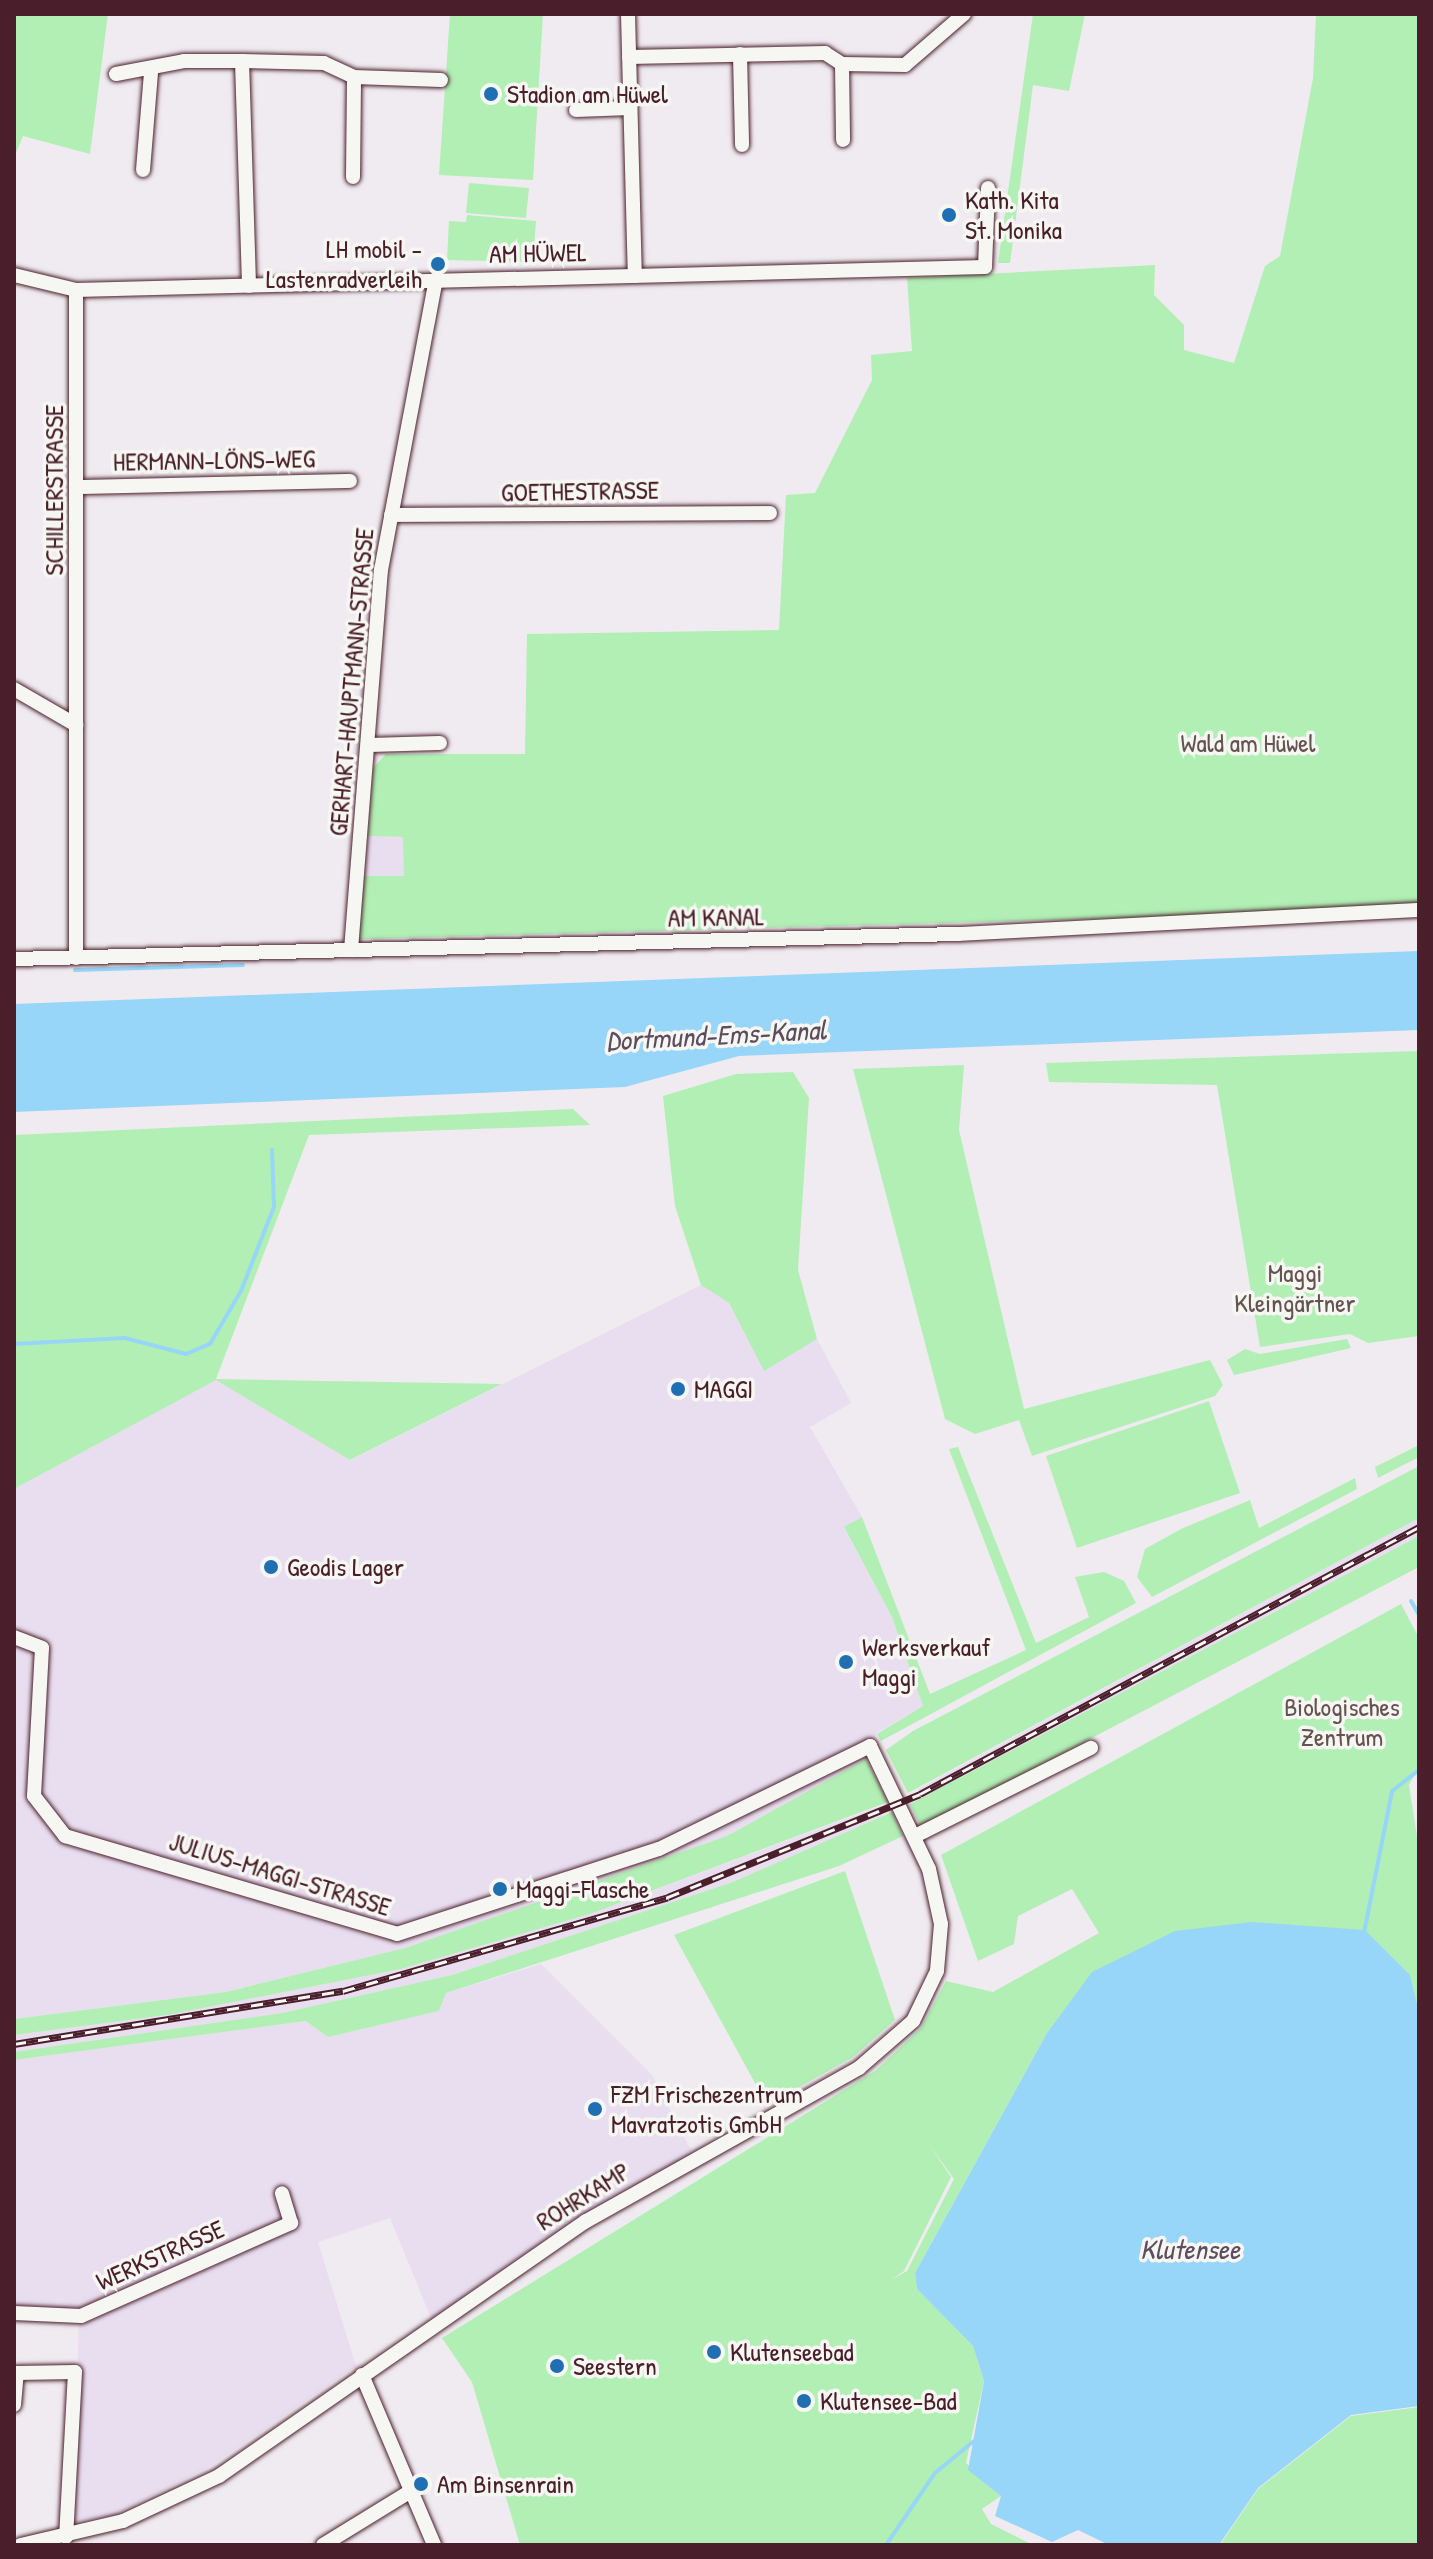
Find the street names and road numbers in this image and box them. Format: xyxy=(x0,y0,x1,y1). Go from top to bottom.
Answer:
street label: AM HÜWEL xyxy=(489,237,587,269)
street label: SCHILLERSTRASSE xyxy=(38,404,70,576)
street label: HERMANN-LÖNS-WEG xyxy=(113,443,315,477)
street label: GOETHESTRASSE xyxy=(501,474,659,508)
street label: GERHART-HAUPTMANN-STRASSE xyxy=(322,527,380,837)
street label: AM KANAL xyxy=(667,901,765,933)
street label: JULIUS-MAGGI-STRASSE xyxy=(165,1825,395,1923)
street label: ROHRKAMP xyxy=(530,2155,636,2237)
street label: WERKSTRASSE xyxy=(91,2213,229,2297)

